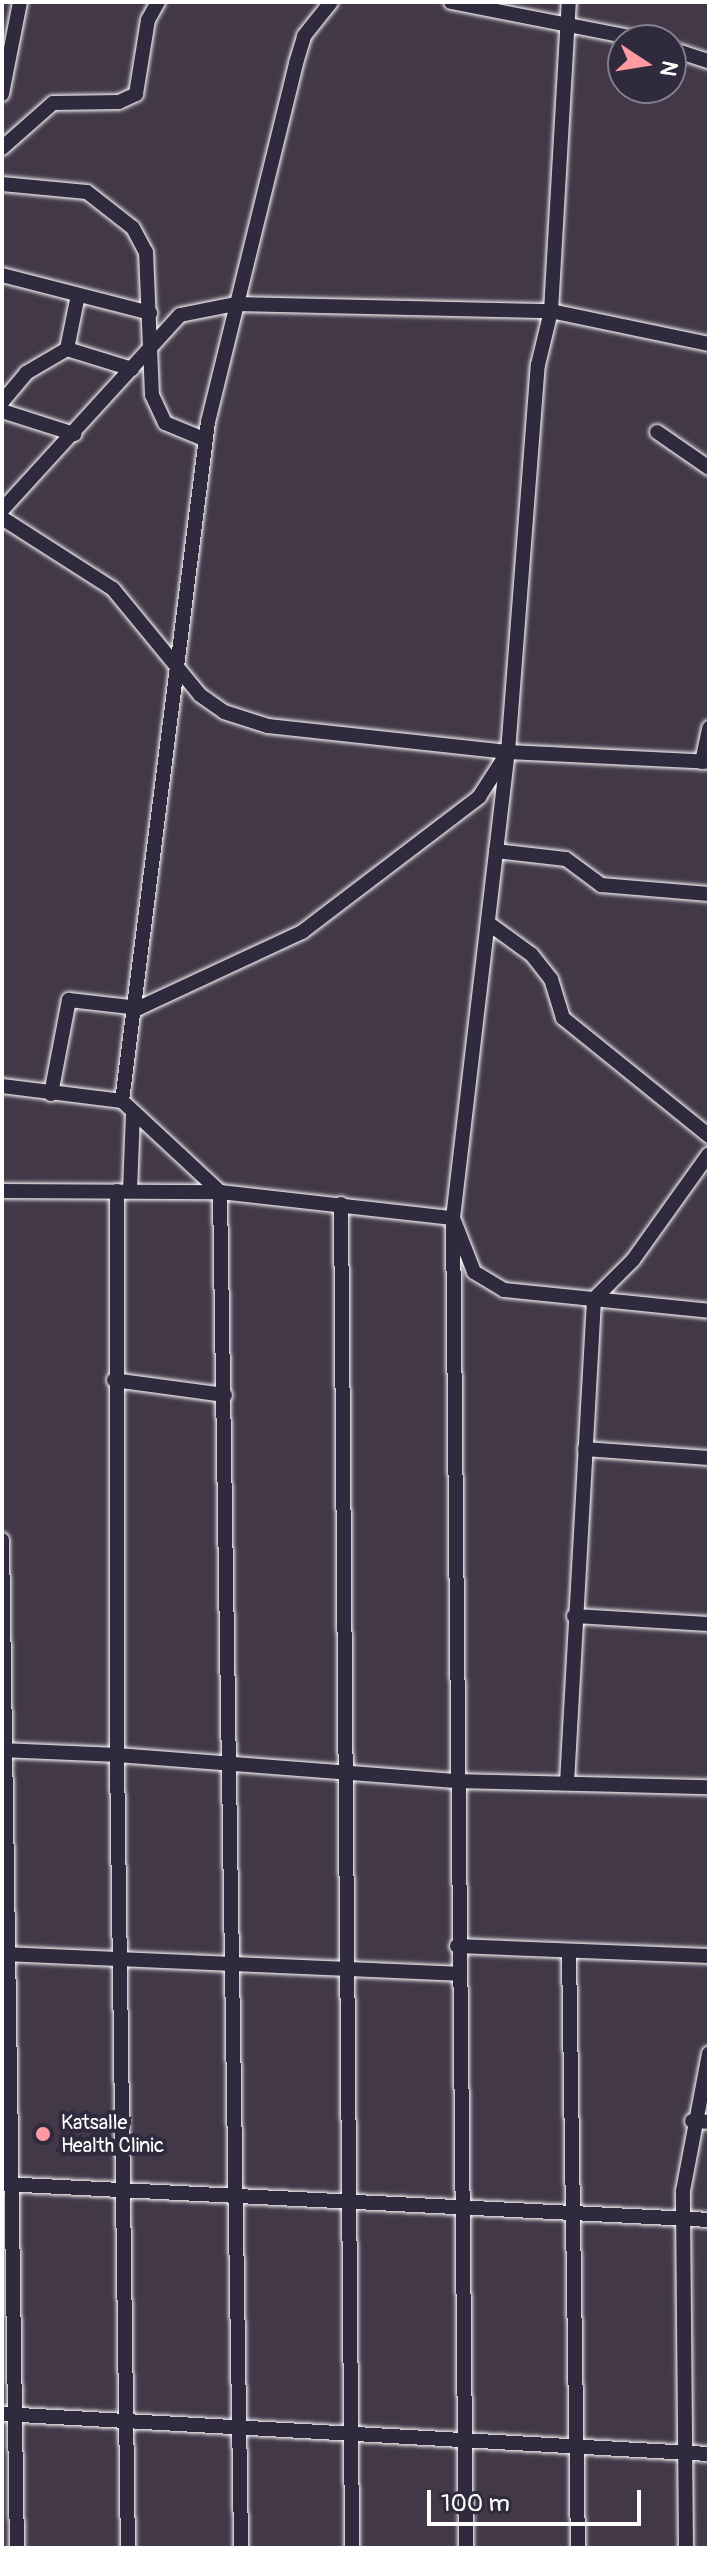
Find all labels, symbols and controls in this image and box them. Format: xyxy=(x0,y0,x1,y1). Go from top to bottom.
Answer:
north arrow xyxy=(607,24,687,104)
text: N xyxy=(653,58,684,79)
place label: Katsalle Health Clinic xyxy=(61,2110,164,2157)
marker: Katsalle Health Clinic xyxy=(32,2123,54,2145)
scale bar xyxy=(431,2474,645,2524)
text: 100 m xyxy=(441,2489,510,2518)

